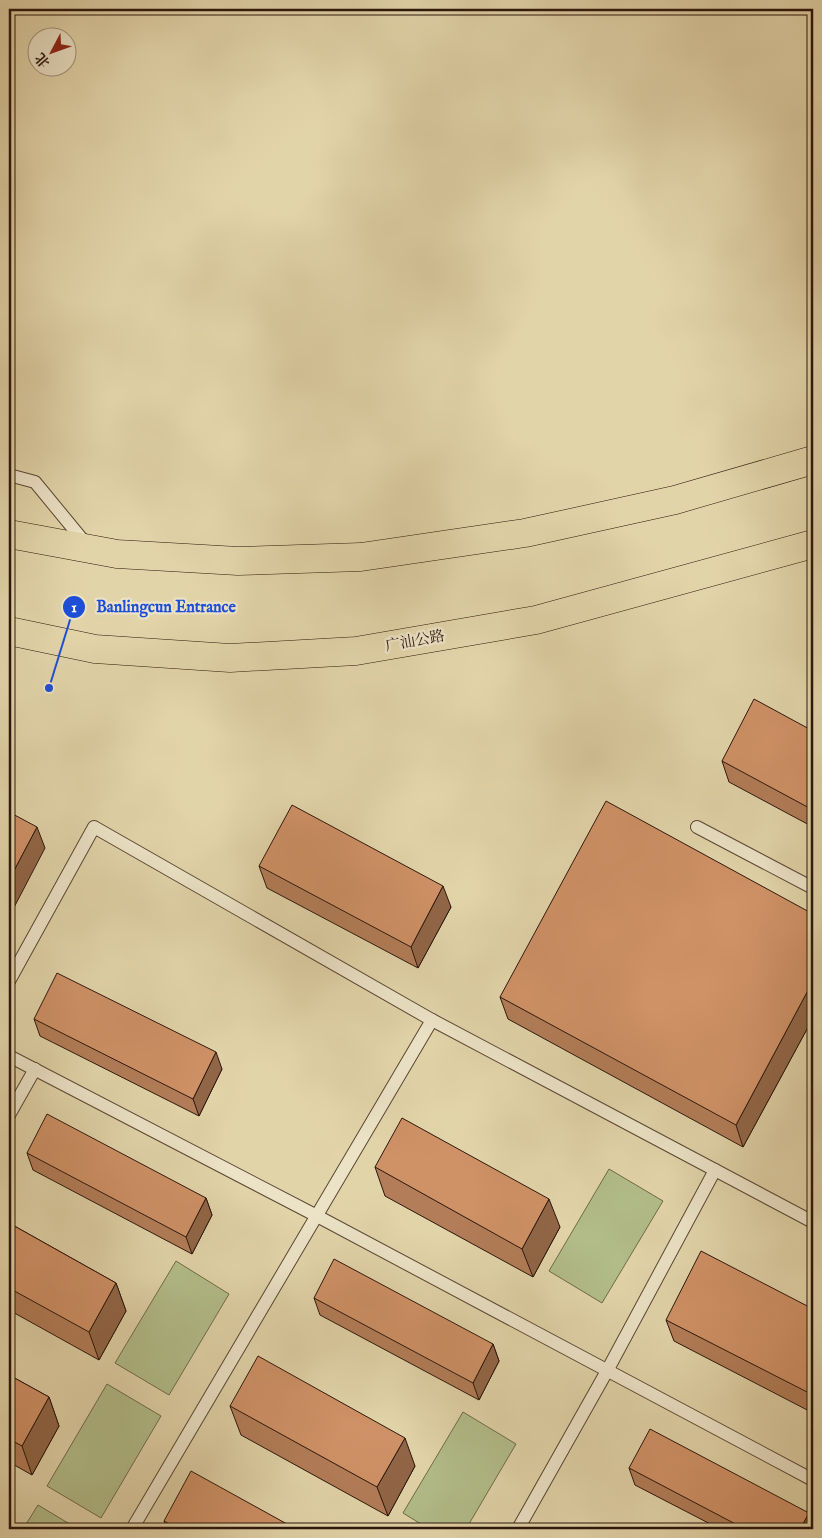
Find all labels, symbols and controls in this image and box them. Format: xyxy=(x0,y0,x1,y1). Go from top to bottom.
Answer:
north arrow xyxy=(28,28,78,78)
text: 北 xyxy=(32,49,54,71)
callout: Banlingcun Entrance xyxy=(61,591,246,622)
text: 1 xyxy=(71,598,77,617)
text: Banlingcun Entrance xyxy=(96,598,236,618)
street label: 广汕公路 xyxy=(384,626,446,656)

